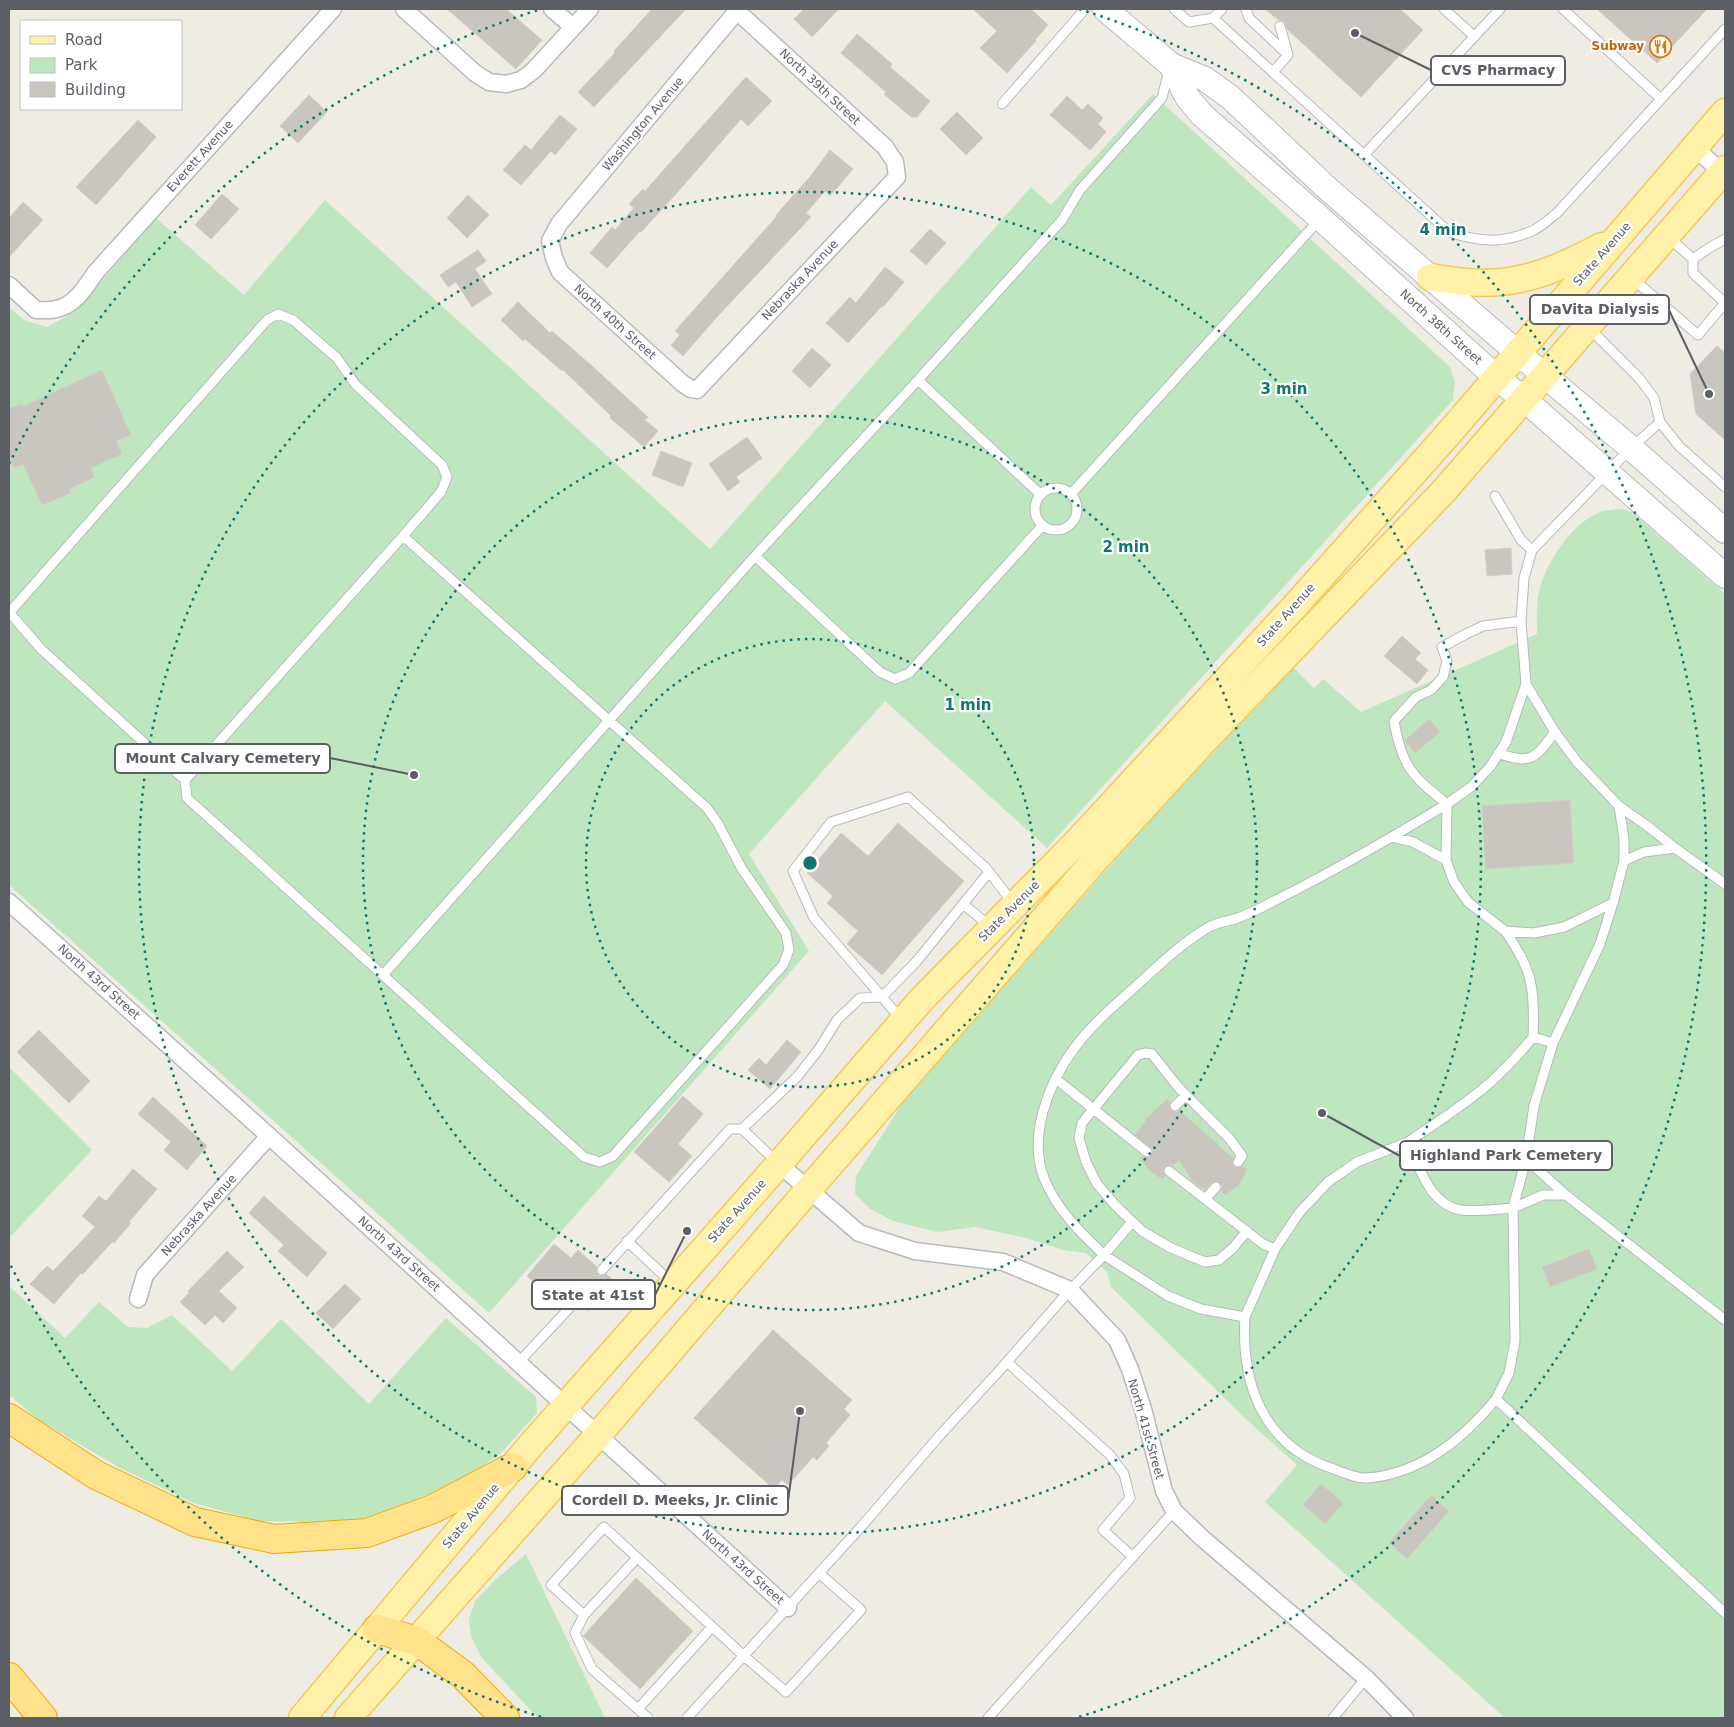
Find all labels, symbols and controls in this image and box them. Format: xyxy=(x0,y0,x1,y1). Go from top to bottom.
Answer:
legend xyxy=(20,20,182,110)
text: Road xyxy=(65,31,103,49)
restaurant icon: Subway xyxy=(1648,34,1672,58)
place label: Subway xyxy=(1592,39,1644,53)
street label: North 39th Street xyxy=(777,46,863,128)
text: Park xyxy=(65,56,98,74)
callout: CVS Pharmacy xyxy=(1431,56,1565,85)
text: CVS Pharmacy xyxy=(1441,62,1555,78)
street label: Washington Avenue xyxy=(599,74,687,174)
text: Building xyxy=(65,81,126,99)
street label: Everett Avenue xyxy=(164,117,236,195)
street label: State Avenue xyxy=(1570,219,1634,289)
text: 4 min xyxy=(1419,221,1467,239)
street label: Nebraska Avenue xyxy=(759,237,841,323)
street label: North 40th Street xyxy=(571,282,659,363)
street label: North 38th Street xyxy=(1397,287,1485,368)
callout: DaVita Dialysis xyxy=(1530,295,1669,324)
text: DaVita Dialysis xyxy=(1541,301,1659,317)
text: 3 min xyxy=(1260,380,1308,398)
text: 2 min xyxy=(1102,538,1150,556)
street label: State Avenue xyxy=(1254,581,1318,649)
text: 1 min xyxy=(944,696,992,714)
callout: Mount Calvary Cemetery xyxy=(115,744,330,773)
text: Mount Calvary Cemetery xyxy=(125,750,321,766)
centre of rings xyxy=(801,854,819,872)
street label: State Avenue xyxy=(976,878,1042,944)
street label: North 43rd Street xyxy=(55,942,143,1023)
callout: Highland Park Cemetery xyxy=(1400,1141,1612,1170)
text: Highland Park Cemetery xyxy=(1410,1147,1602,1163)
street label: Nebraska Avenue xyxy=(159,1171,239,1259)
street label: State Avenue xyxy=(705,1177,769,1245)
street label: North 43rd Street xyxy=(355,1214,443,1295)
callout: State at 41st xyxy=(532,1280,655,1309)
text: State at 41st xyxy=(542,1287,645,1303)
street label: North 41st Street xyxy=(1125,1377,1167,1481)
street label: State Avenue xyxy=(440,1481,502,1551)
callout: Cordell D. Meeks, Jr. Clinic xyxy=(562,1486,788,1515)
text: Cordell D. Meeks, Jr. Clinic xyxy=(572,1492,778,1508)
street label: North 43rd Street xyxy=(699,1527,787,1608)

